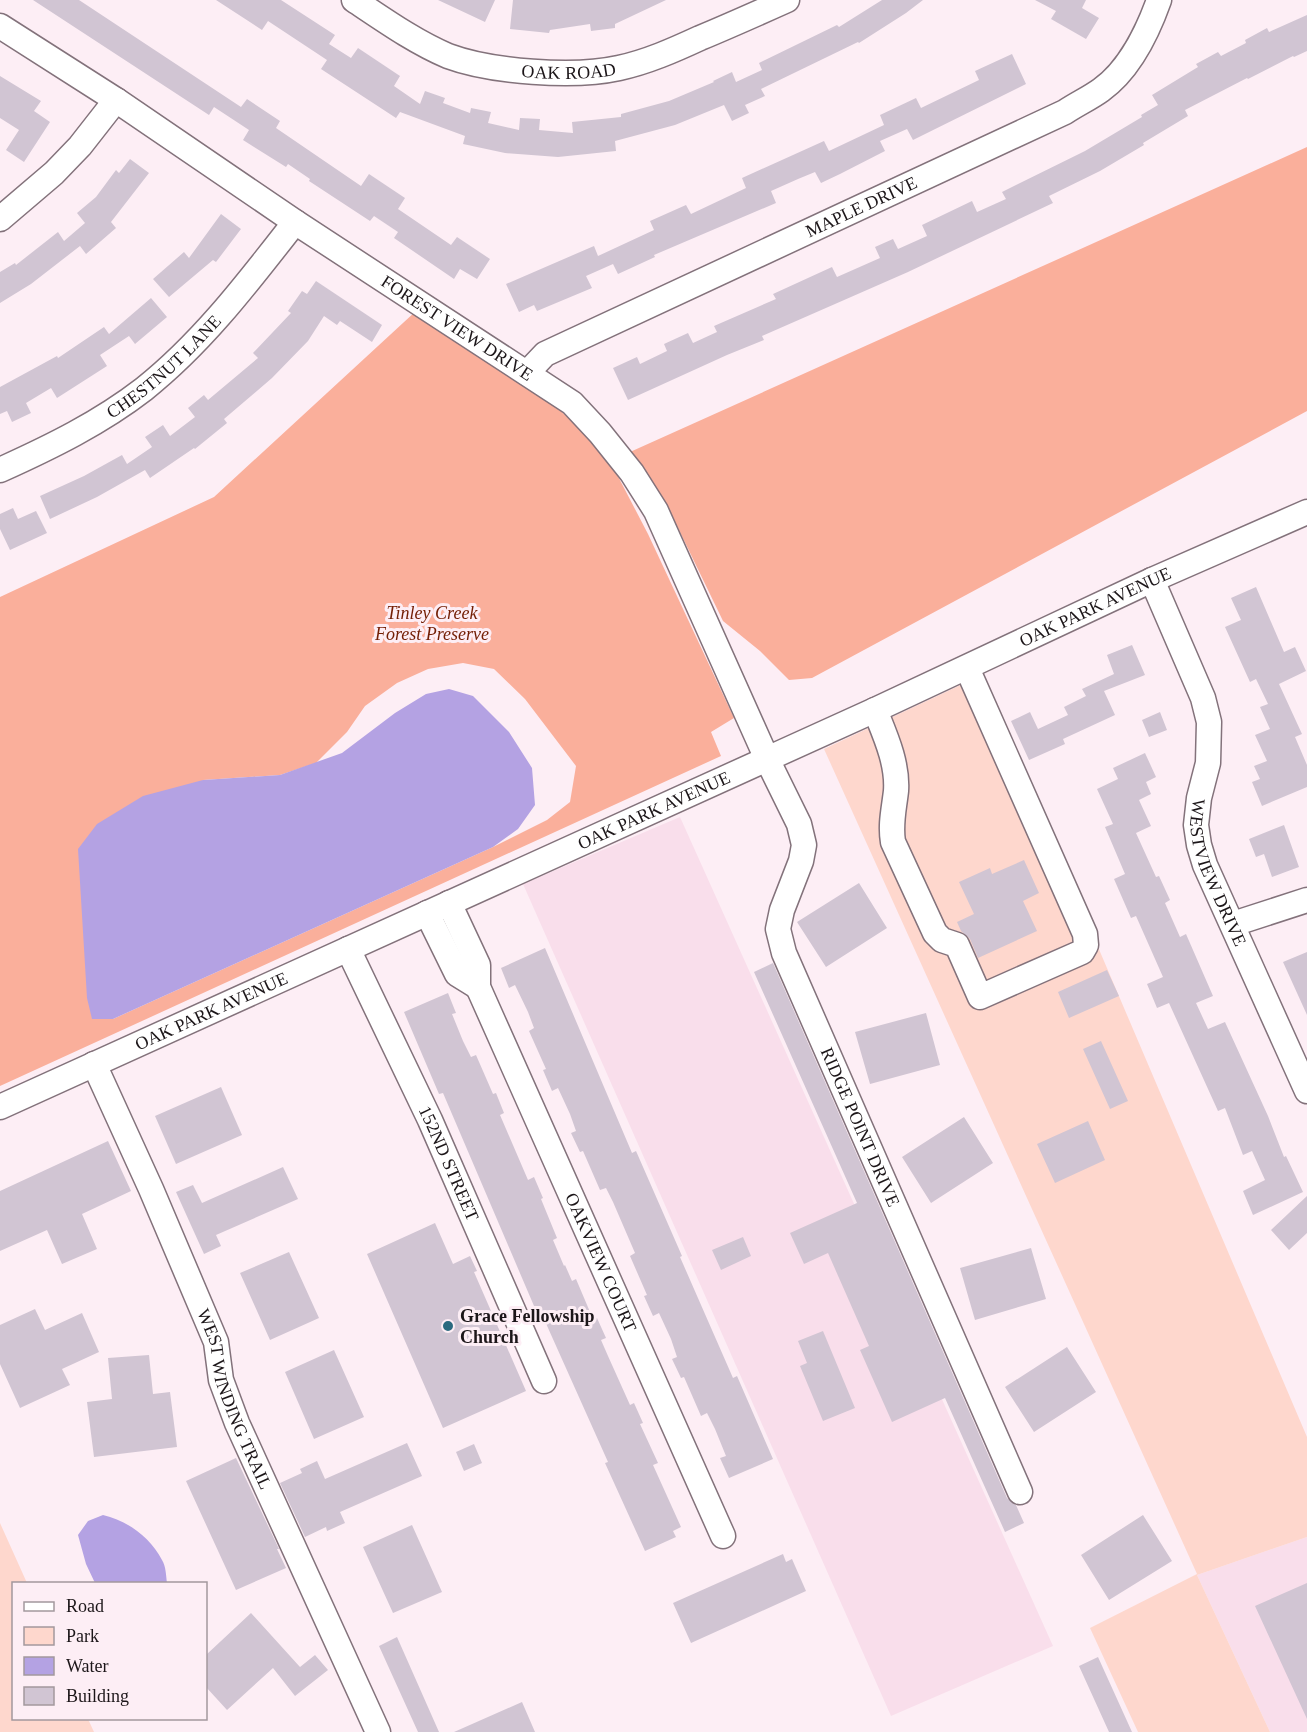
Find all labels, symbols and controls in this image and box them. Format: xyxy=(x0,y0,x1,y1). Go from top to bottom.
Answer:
street label: OAK ROAD xyxy=(521,59,617,83)
street label: MAPLE DRIVE xyxy=(802,172,920,241)
street label: FOREST VIEW DRIVE xyxy=(378,271,537,385)
street label: CHESTNUT LANE xyxy=(103,311,225,422)
street label: OAK PARK AVENUE xyxy=(1016,563,1174,651)
park label: Tinley Creek Forest Preserve xyxy=(374,603,489,644)
street label: OAK PARK AVENUE xyxy=(575,767,733,854)
street label: WESTVIEW DRIVE xyxy=(1186,798,1250,949)
street label: OAK PARK AVENUE xyxy=(132,968,291,1054)
street label: RIDGE POINT DRIVE xyxy=(817,1044,904,1210)
street label: 152ND STREET xyxy=(415,1103,483,1224)
street label: OAKVIEW COURT xyxy=(561,1190,641,1335)
street label: WEST WINDING TRAIL xyxy=(193,1306,276,1492)
place label: Grace Fellowship Church xyxy=(460,1306,594,1347)
marker: Grace Fellowship Church xyxy=(441,1319,455,1333)
legend xyxy=(12,1582,207,1720)
text: Road xyxy=(66,1596,104,1616)
text: Park xyxy=(66,1626,99,1646)
text: Water xyxy=(66,1656,109,1676)
text: Building xyxy=(66,1686,129,1706)

